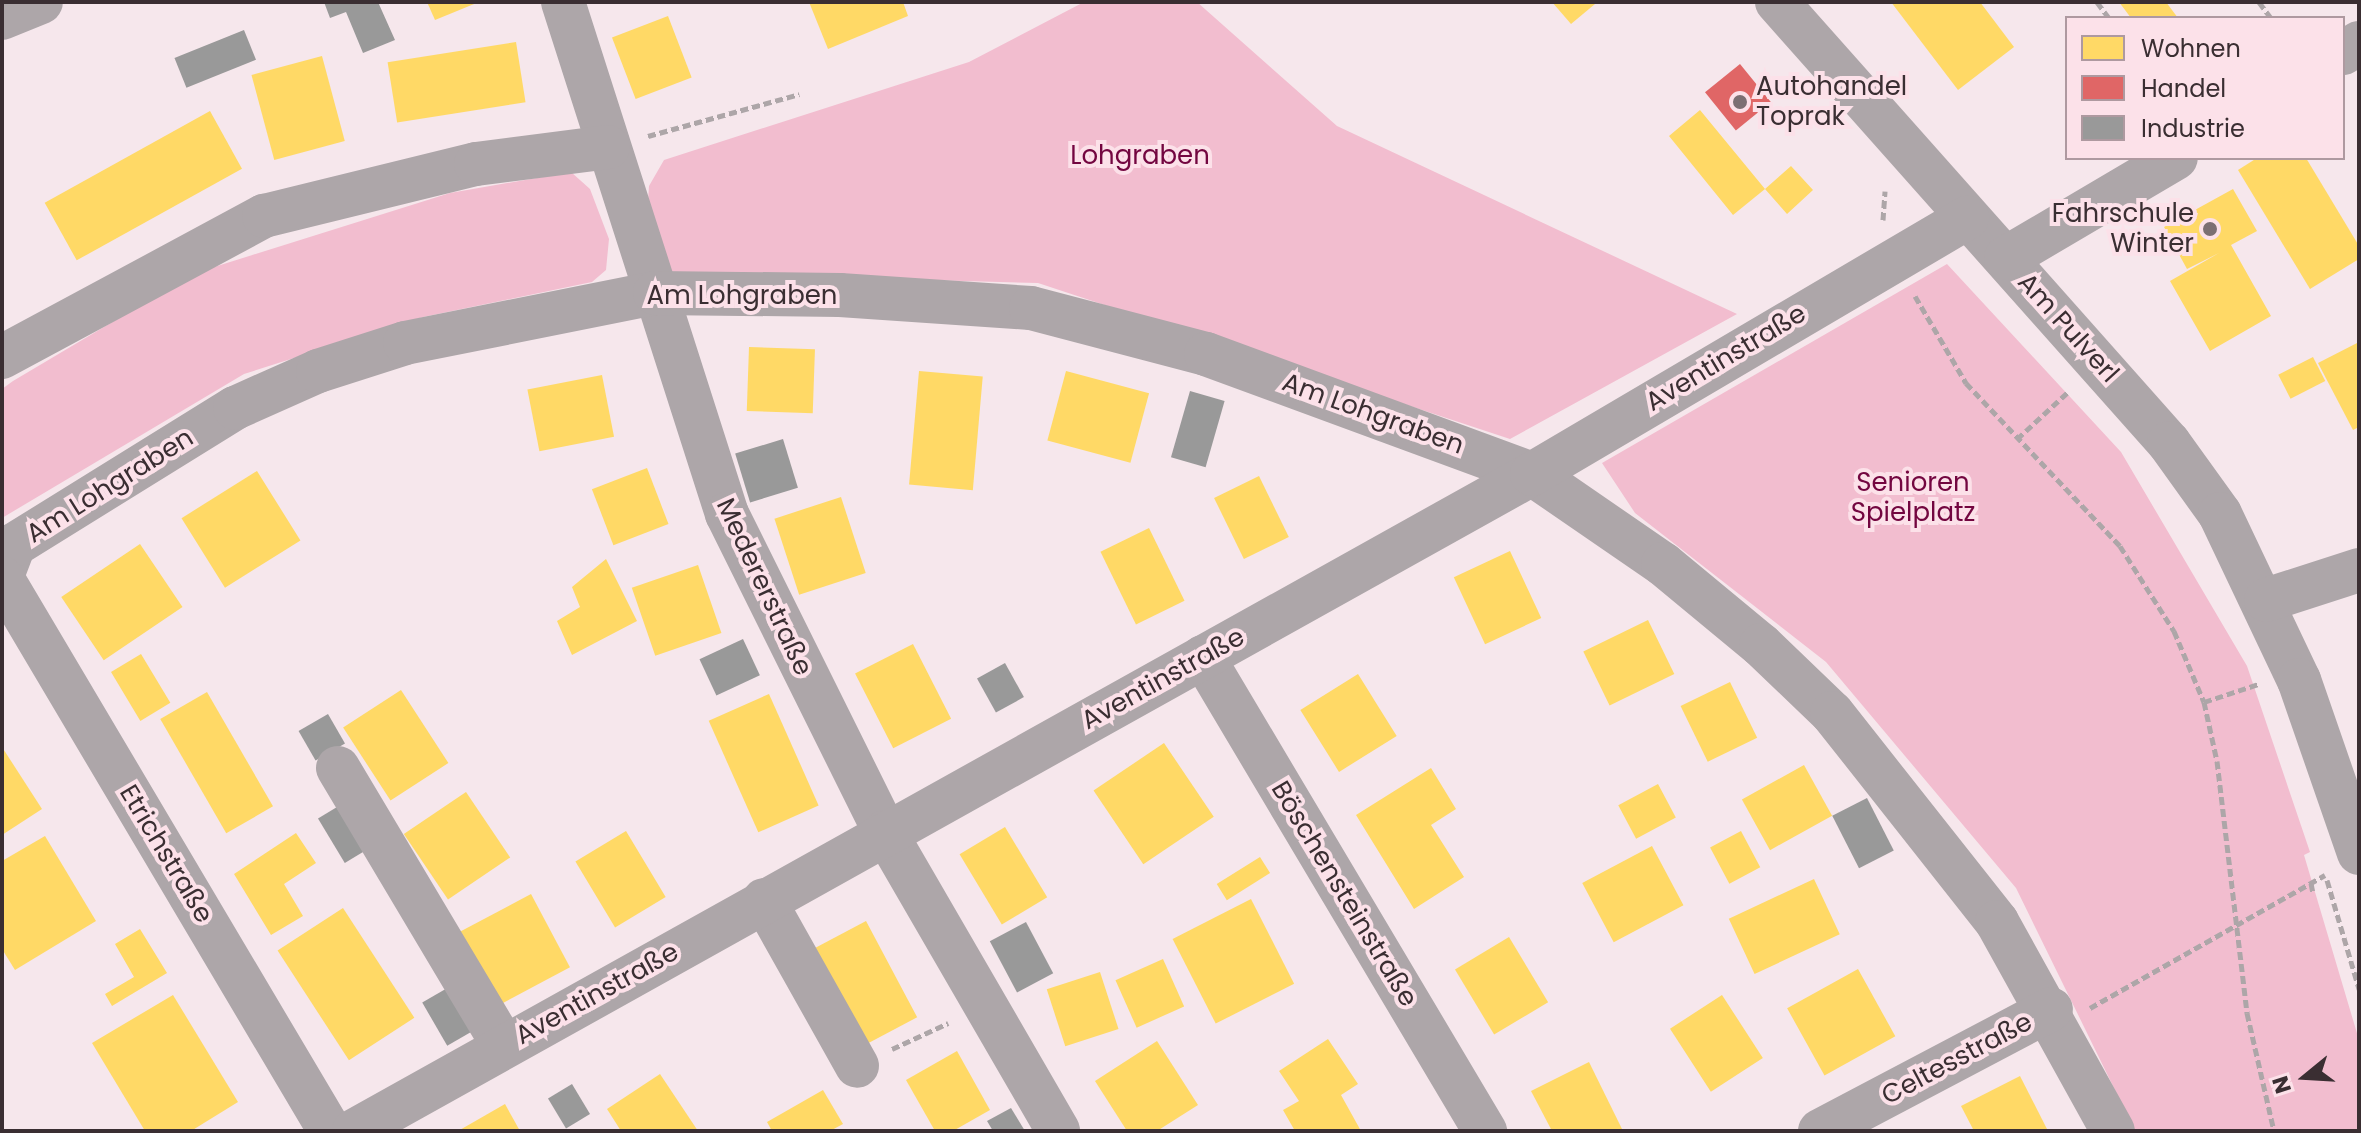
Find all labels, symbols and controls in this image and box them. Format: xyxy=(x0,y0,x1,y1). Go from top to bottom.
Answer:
legend xyxy=(2065,16,2345,160)
text: Wohnen xyxy=(2141,32,2241,65)
place label: Autohandel Toprak xyxy=(1756,71,1907,132)
text: Handel xyxy=(2141,72,2226,105)
marker: Autohandel Toprak xyxy=(1731,93,1749,111)
text: Industrie xyxy=(2141,112,2245,145)
park label: Lohgraben xyxy=(1070,140,1210,172)
place label: Fahrschule Winter xyxy=(2052,198,2194,260)
marker: Fahrschule Winter xyxy=(2201,220,2219,238)
street label: Am Pulverl xyxy=(2011,267,2125,389)
street label: Am Lohgraben xyxy=(647,280,837,312)
street label: Aventinstraße xyxy=(1640,298,1812,418)
street label: Am Lohgraben xyxy=(1278,367,1468,461)
street label: Am Lohgraben xyxy=(21,422,199,550)
park label: Senioren Spielplatz xyxy=(1851,467,1975,528)
street label: Medererstraße xyxy=(709,493,819,681)
street label: Aventinstraße xyxy=(1076,621,1250,737)
street label: Böschensteinstraße xyxy=(1264,776,1424,1012)
street label: Etrichstraße xyxy=(113,779,219,929)
street label: Aventinstraße xyxy=(510,936,684,1052)
street label: Celtesstraße xyxy=(1876,1006,2038,1112)
north arrow xyxy=(2265,1037,2345,1117)
text: N xyxy=(2264,1072,2299,1097)

